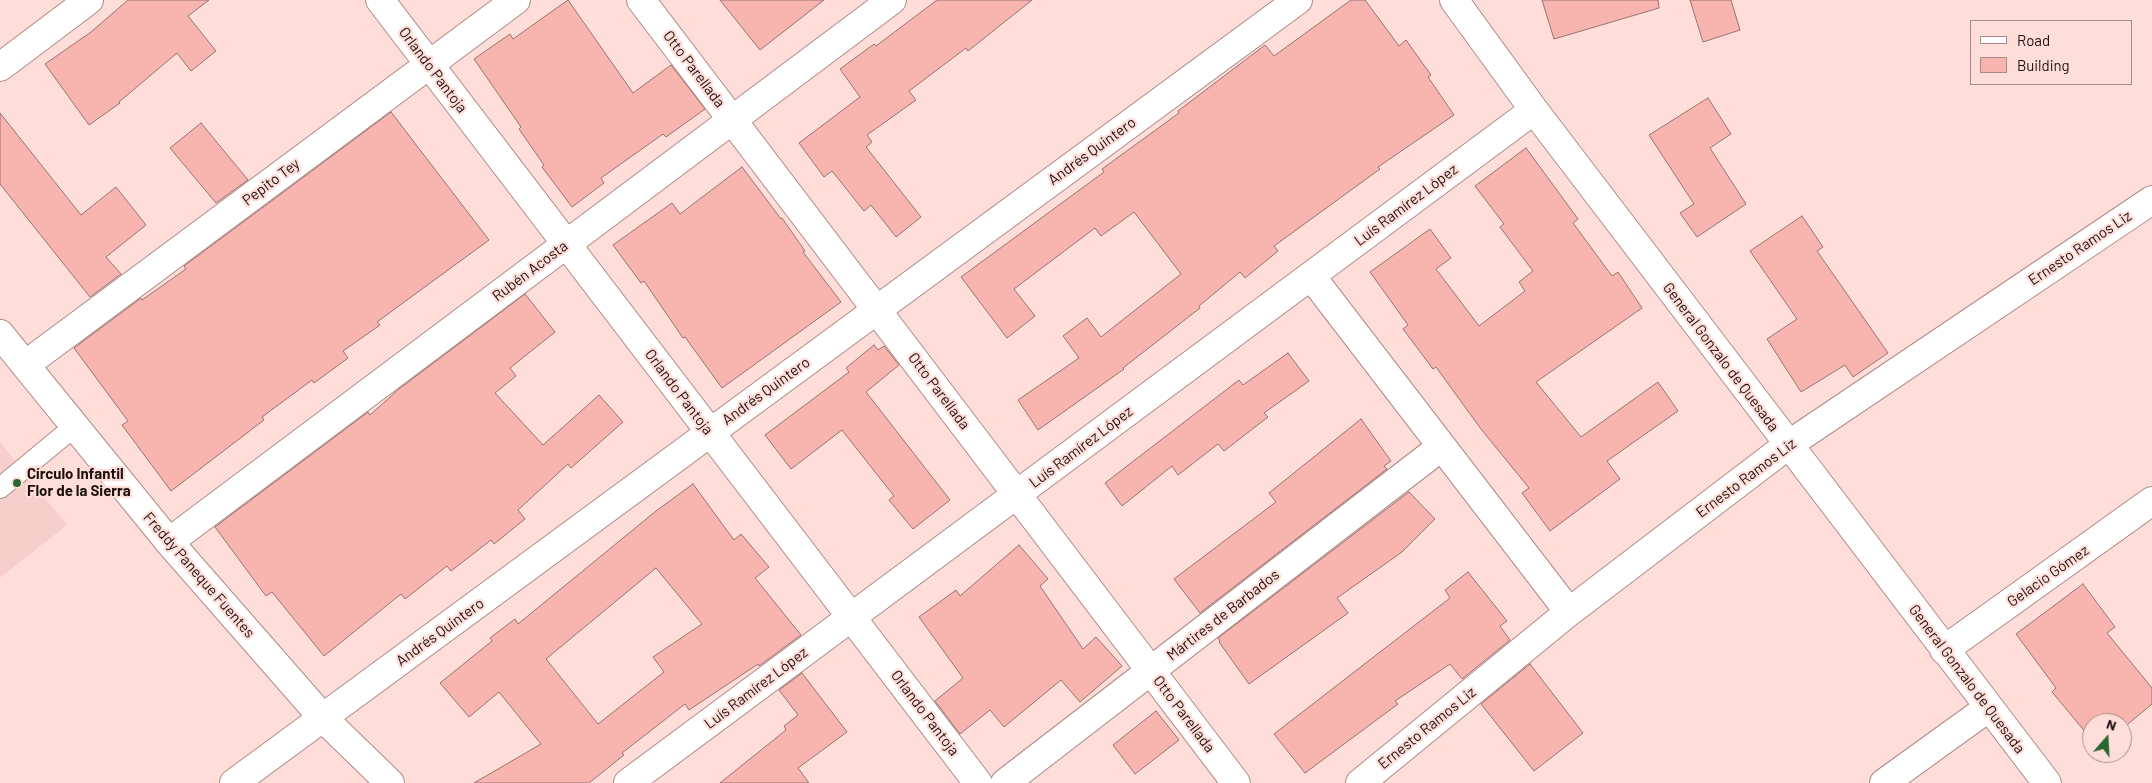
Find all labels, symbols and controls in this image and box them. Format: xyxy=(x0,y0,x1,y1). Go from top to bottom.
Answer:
legend xyxy=(1970,20,2132,85)
street label: Orlando Pantoja xyxy=(395,24,471,116)
street label: Otto Parellada xyxy=(659,27,729,111)
text: Road xyxy=(2017,31,2050,49)
text: Building xyxy=(2017,56,2070,74)
street label: Andrés Quintero xyxy=(1045,113,1139,189)
street label: Pepito Tey xyxy=(239,155,303,209)
street label: Luís Ramírez López xyxy=(1351,160,1461,250)
street label: Ernesto Ramos Liz xyxy=(2025,207,2135,289)
street label: Rubén Acosta xyxy=(489,237,571,305)
street label: General Gonzalo de Quesada xyxy=(1659,279,1783,435)
street label: Orlando Pantoja xyxy=(641,346,717,438)
street label: Otto Parellada xyxy=(904,349,974,433)
street label: Andrés Quintero xyxy=(719,353,813,429)
street label: Luís Ramírez López xyxy=(1026,402,1136,492)
street label: Ernesto Ramos Liz xyxy=(1692,435,1800,521)
place label: Círculo Infantil Flor de la Sierra xyxy=(27,465,131,500)
marker: Círculo Infantil Flor de la Sierra xyxy=(11,477,23,489)
street label: Freddy Paneque Fuentes xyxy=(140,509,258,641)
street label: Gelacio Gómez xyxy=(2004,541,2092,611)
street label: Mártires de Barbados xyxy=(1163,565,1283,665)
street label: Andrés Quintero xyxy=(393,594,487,670)
street label: General Gonzalo de Quesada xyxy=(1905,601,2029,757)
street label: Luís Ramírez López xyxy=(701,643,811,733)
street label: Orlando Pantoja xyxy=(887,667,963,759)
street label: Otto Parellada xyxy=(1149,672,1219,756)
street label: Ernesto Ramos Liz xyxy=(1374,683,1480,773)
north arrow xyxy=(2082,713,2132,763)
text: N xyxy=(2105,715,2119,734)

